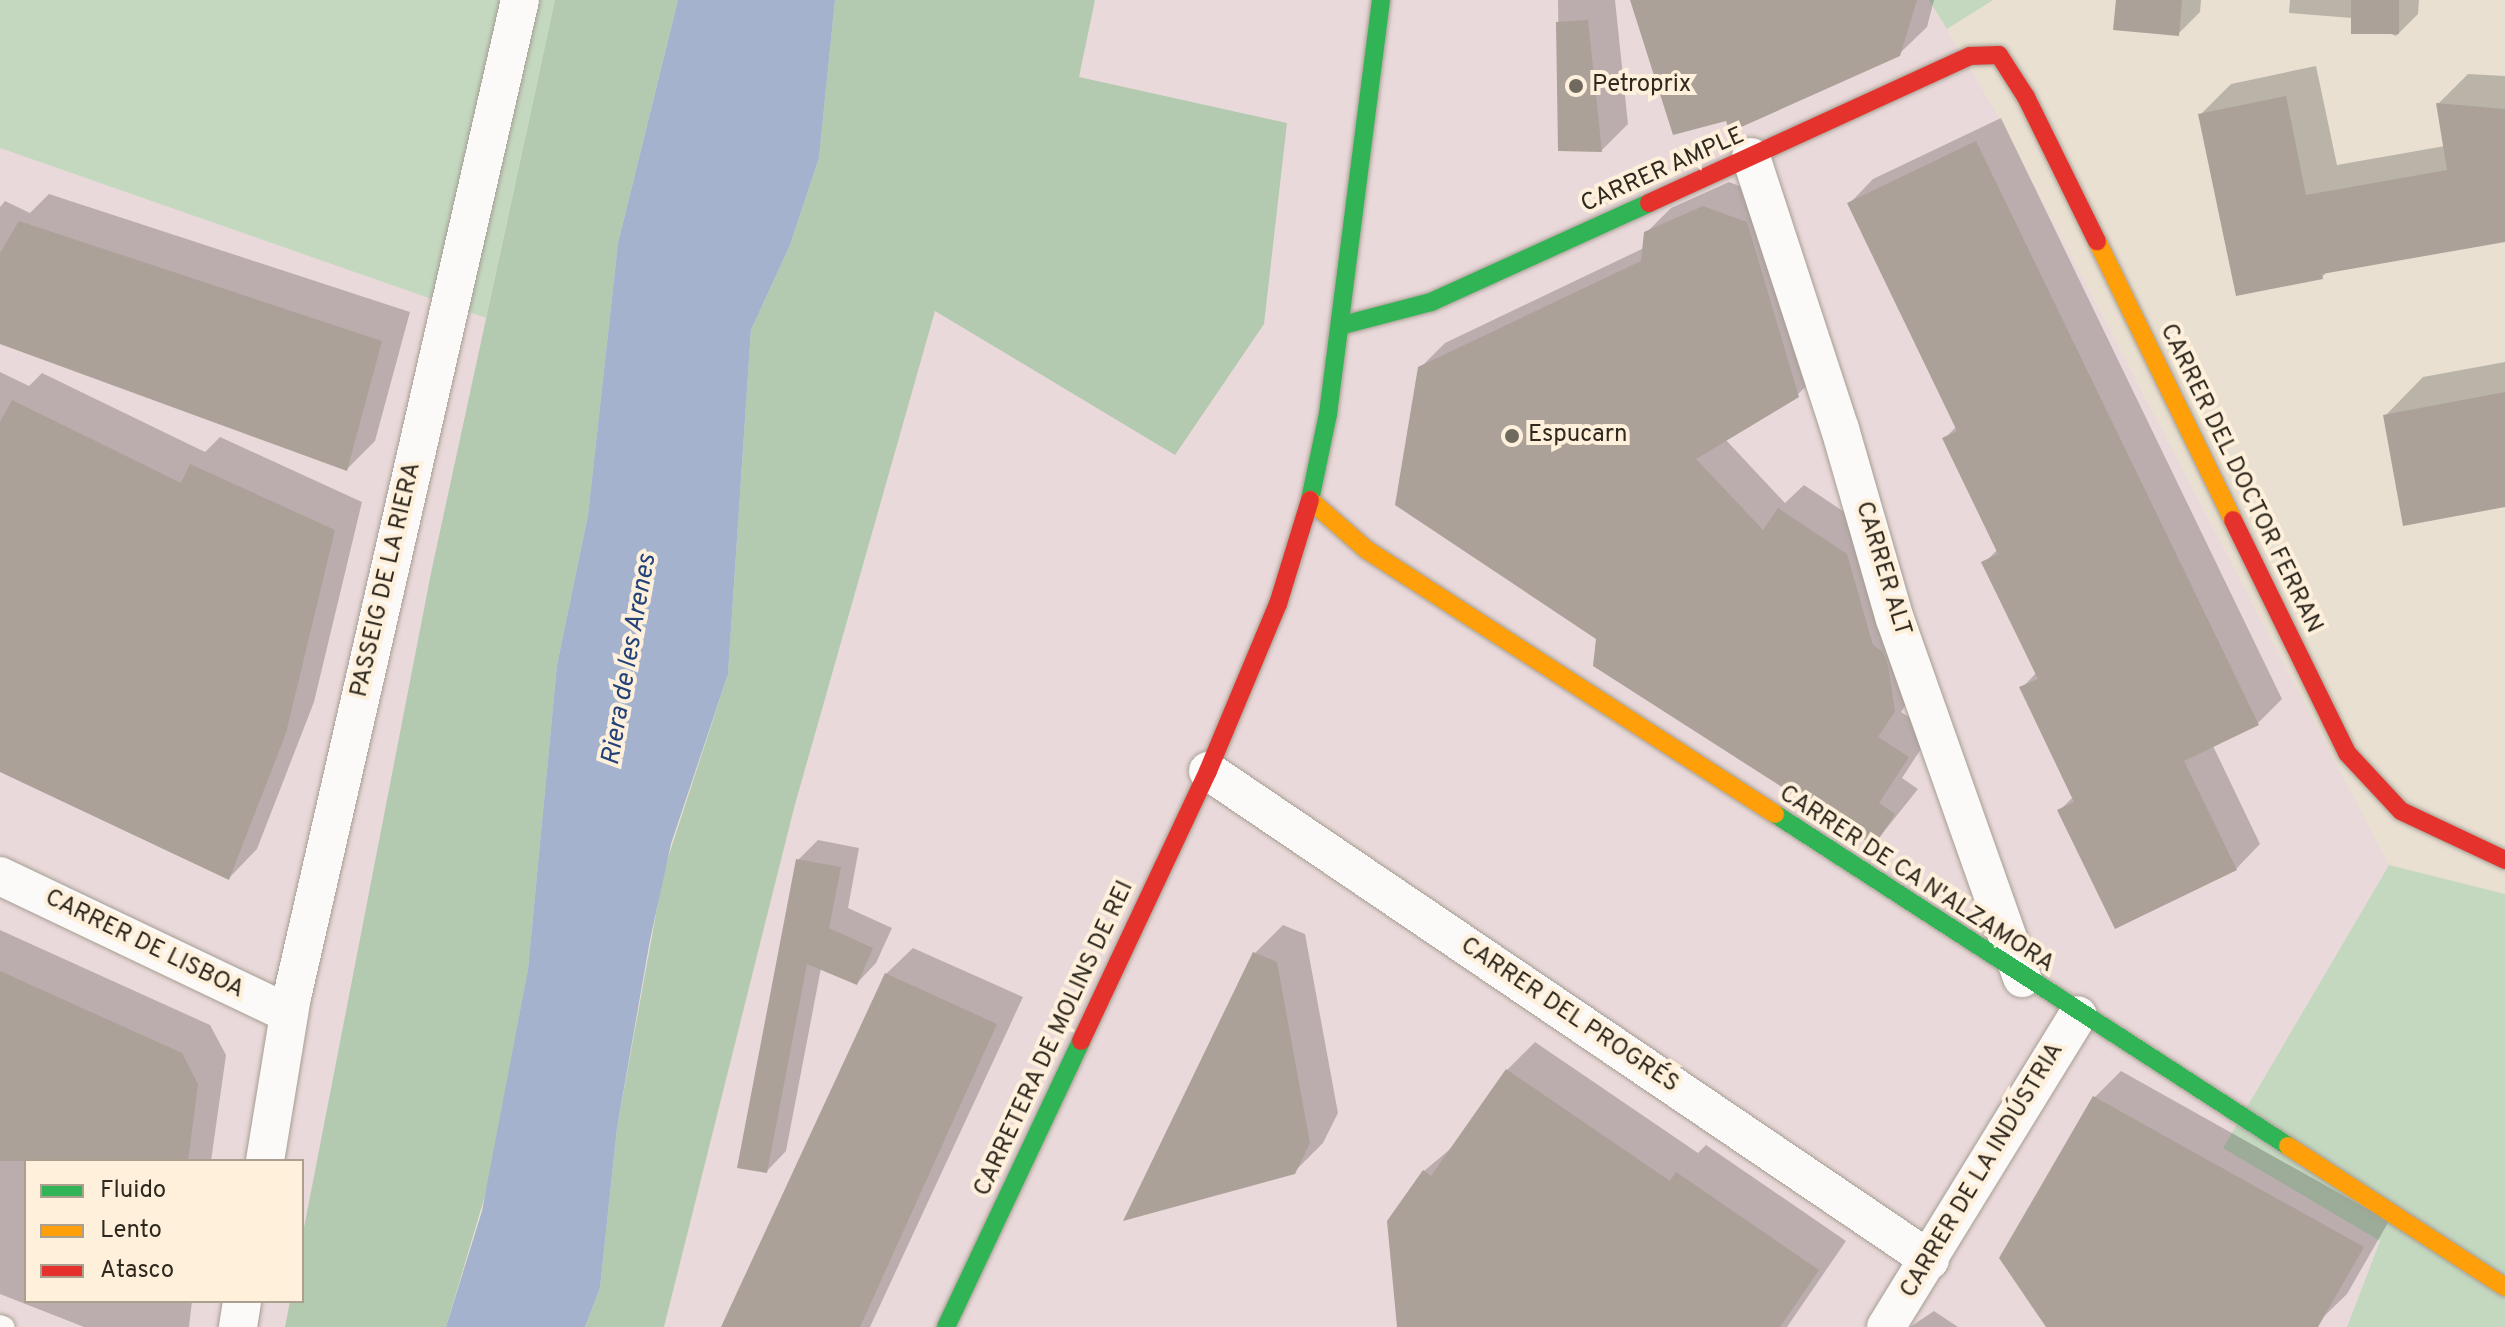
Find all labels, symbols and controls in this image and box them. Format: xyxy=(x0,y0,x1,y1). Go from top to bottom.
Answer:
place label: Petroprix xyxy=(1592,72,1691,100)
marker: Petroprix xyxy=(1567,77,1585,95)
street label: CARRER AMPLE xyxy=(1577,122,1749,220)
street label: CARRER DEL DOCTOR FERRAN xyxy=(2152,319,2328,639)
place label: Espucarn xyxy=(1528,422,1628,450)
marker: Espucarn xyxy=(1503,427,1521,445)
street label: PASSEIG DE LA RIERA xyxy=(346,459,428,701)
street label: CARRER ALT xyxy=(1848,498,1916,640)
water label: Riera de les Arenes xyxy=(596,552,664,768)
street label: CARRER DE CA N'ALZAMORA xyxy=(1773,780,2059,980)
street label: CARRETERA DE MOLINS DE REI xyxy=(969,876,1141,1202)
street label: CARRER DE LISBOA xyxy=(40,884,248,1006)
street label: CARRER DEL PROGRÉS xyxy=(1454,932,1684,1100)
street label: CARRER DE LA INDÚSTRIA xyxy=(1895,1038,2071,1304)
legend xyxy=(24,1159,304,1303)
text: Fluido xyxy=(100,1176,166,1206)
text: Lento xyxy=(100,1216,162,1246)
text: Atasco xyxy=(100,1256,174,1286)

